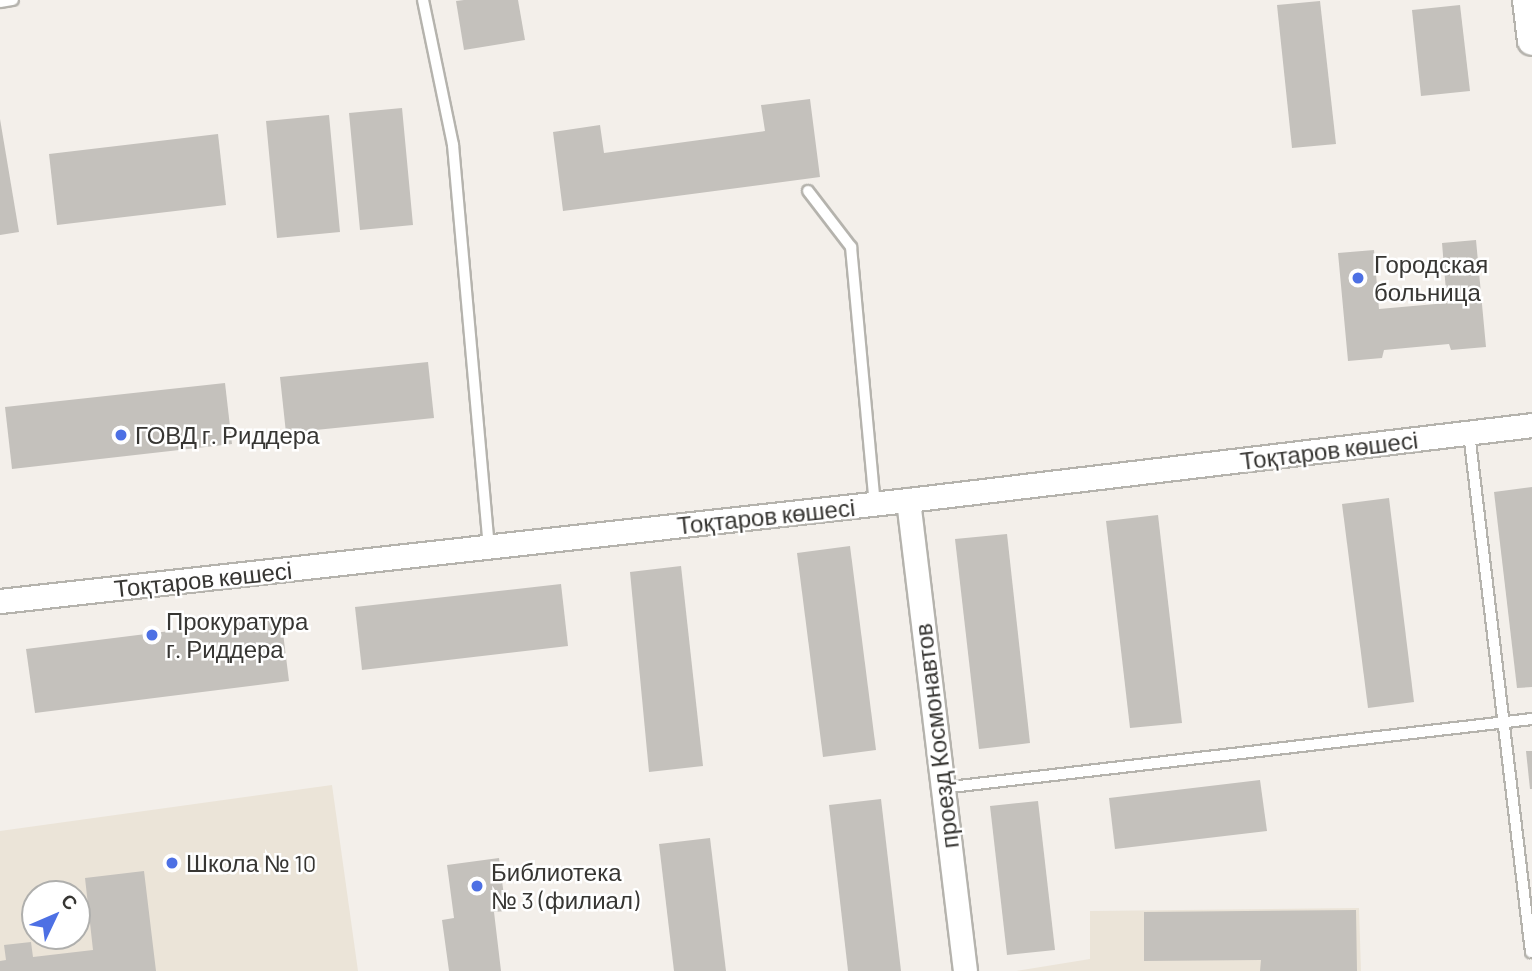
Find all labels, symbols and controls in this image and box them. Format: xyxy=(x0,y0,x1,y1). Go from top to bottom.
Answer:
place label: Городская больница xyxy=(1374,250,1488,306)
marker: Городская больница xyxy=(1348,268,1368,288)
place label: ГОВД г. Риддера xyxy=(135,421,320,449)
street label: Тоқтаров көшесі xyxy=(1239,425,1419,475)
marker: ГОВД г. Риддера xyxy=(113,427,129,443)
street label: Тоқтаров көшесі xyxy=(676,492,856,540)
street label: Тоқтаров көшесі xyxy=(113,555,293,603)
place label: Прокуратура г. Риддера xyxy=(166,607,308,663)
street label: проезд Космонавтов xyxy=(908,622,964,850)
marker: Прокуратура г. Риддера xyxy=(144,627,160,643)
place label: Школа № 10 xyxy=(186,849,316,877)
marker: Школа № 10 xyxy=(164,855,180,871)
place label: Библиотека № 3 (филиал) xyxy=(491,858,639,914)
marker: Библиотека № 3 (филиал) xyxy=(469,878,485,894)
north arrow xyxy=(21,880,91,950)
text: С xyxy=(57,889,83,914)

